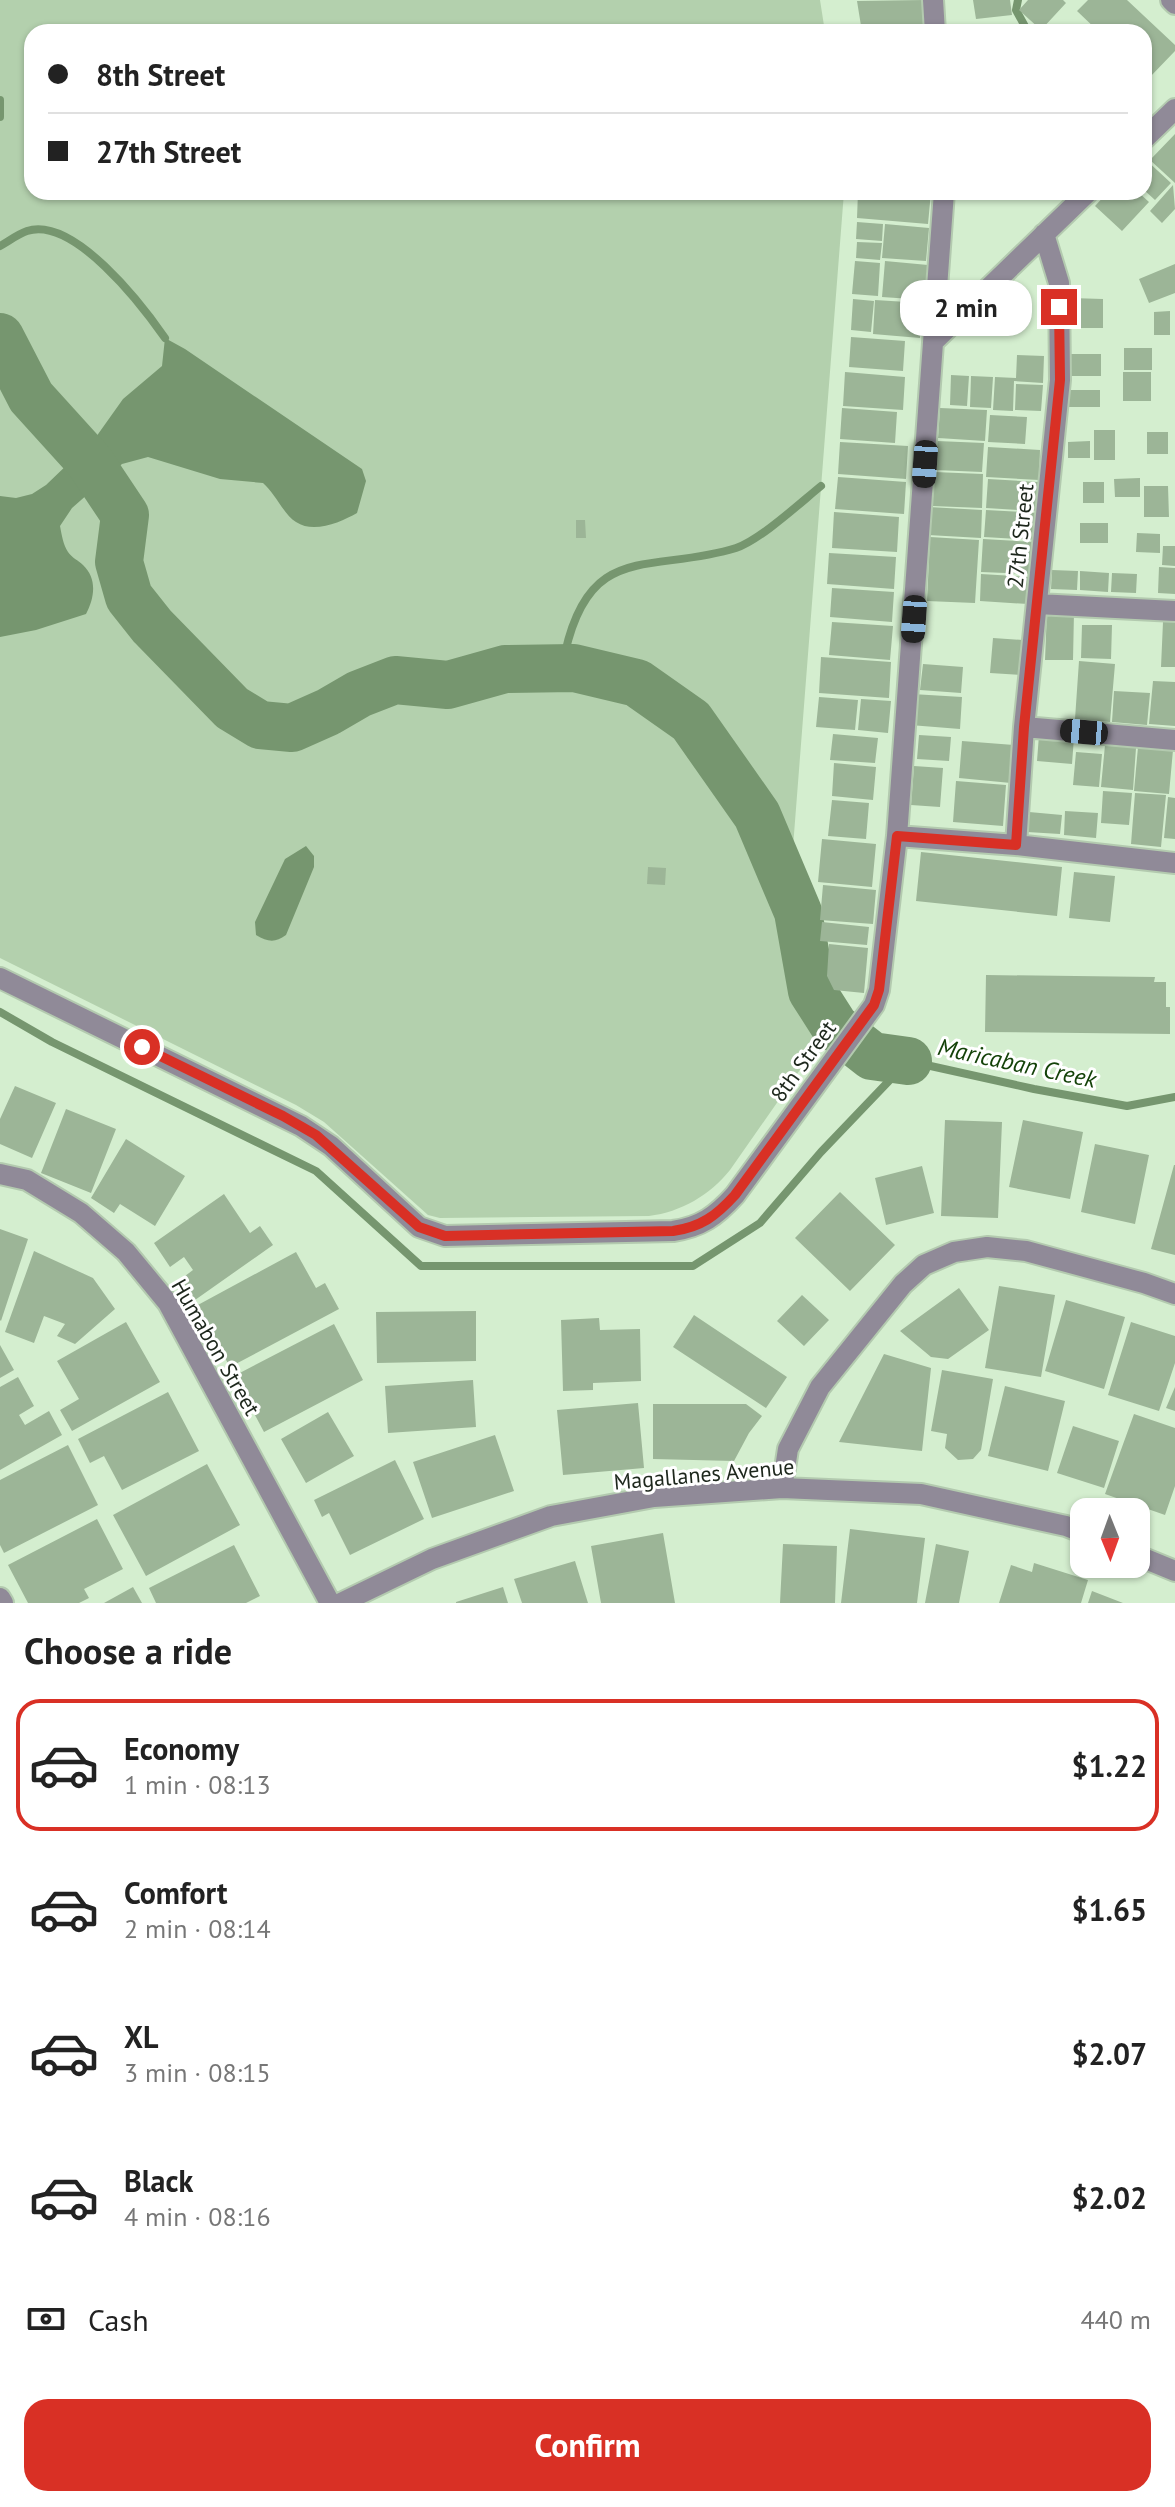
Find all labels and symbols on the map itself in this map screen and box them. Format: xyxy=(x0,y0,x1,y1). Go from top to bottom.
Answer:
callout: 2 min xyxy=(899,279,1031,335)
route end xyxy=(1041,289,1077,325)
car xyxy=(911,439,939,489)
street label: 27th Street xyxy=(1001,482,1039,590)
car xyxy=(900,594,928,644)
car xyxy=(1059,718,1109,746)
street label: 8th Street xyxy=(764,1014,842,1107)
route start xyxy=(124,1029,160,1065)
water label: Maricaban Creek xyxy=(935,1031,1100,1095)
street label: Humabon Street xyxy=(166,1274,267,1421)
street label: Magallanes Avenue xyxy=(613,1452,795,1496)
north arrow xyxy=(1070,1498,1150,1578)

